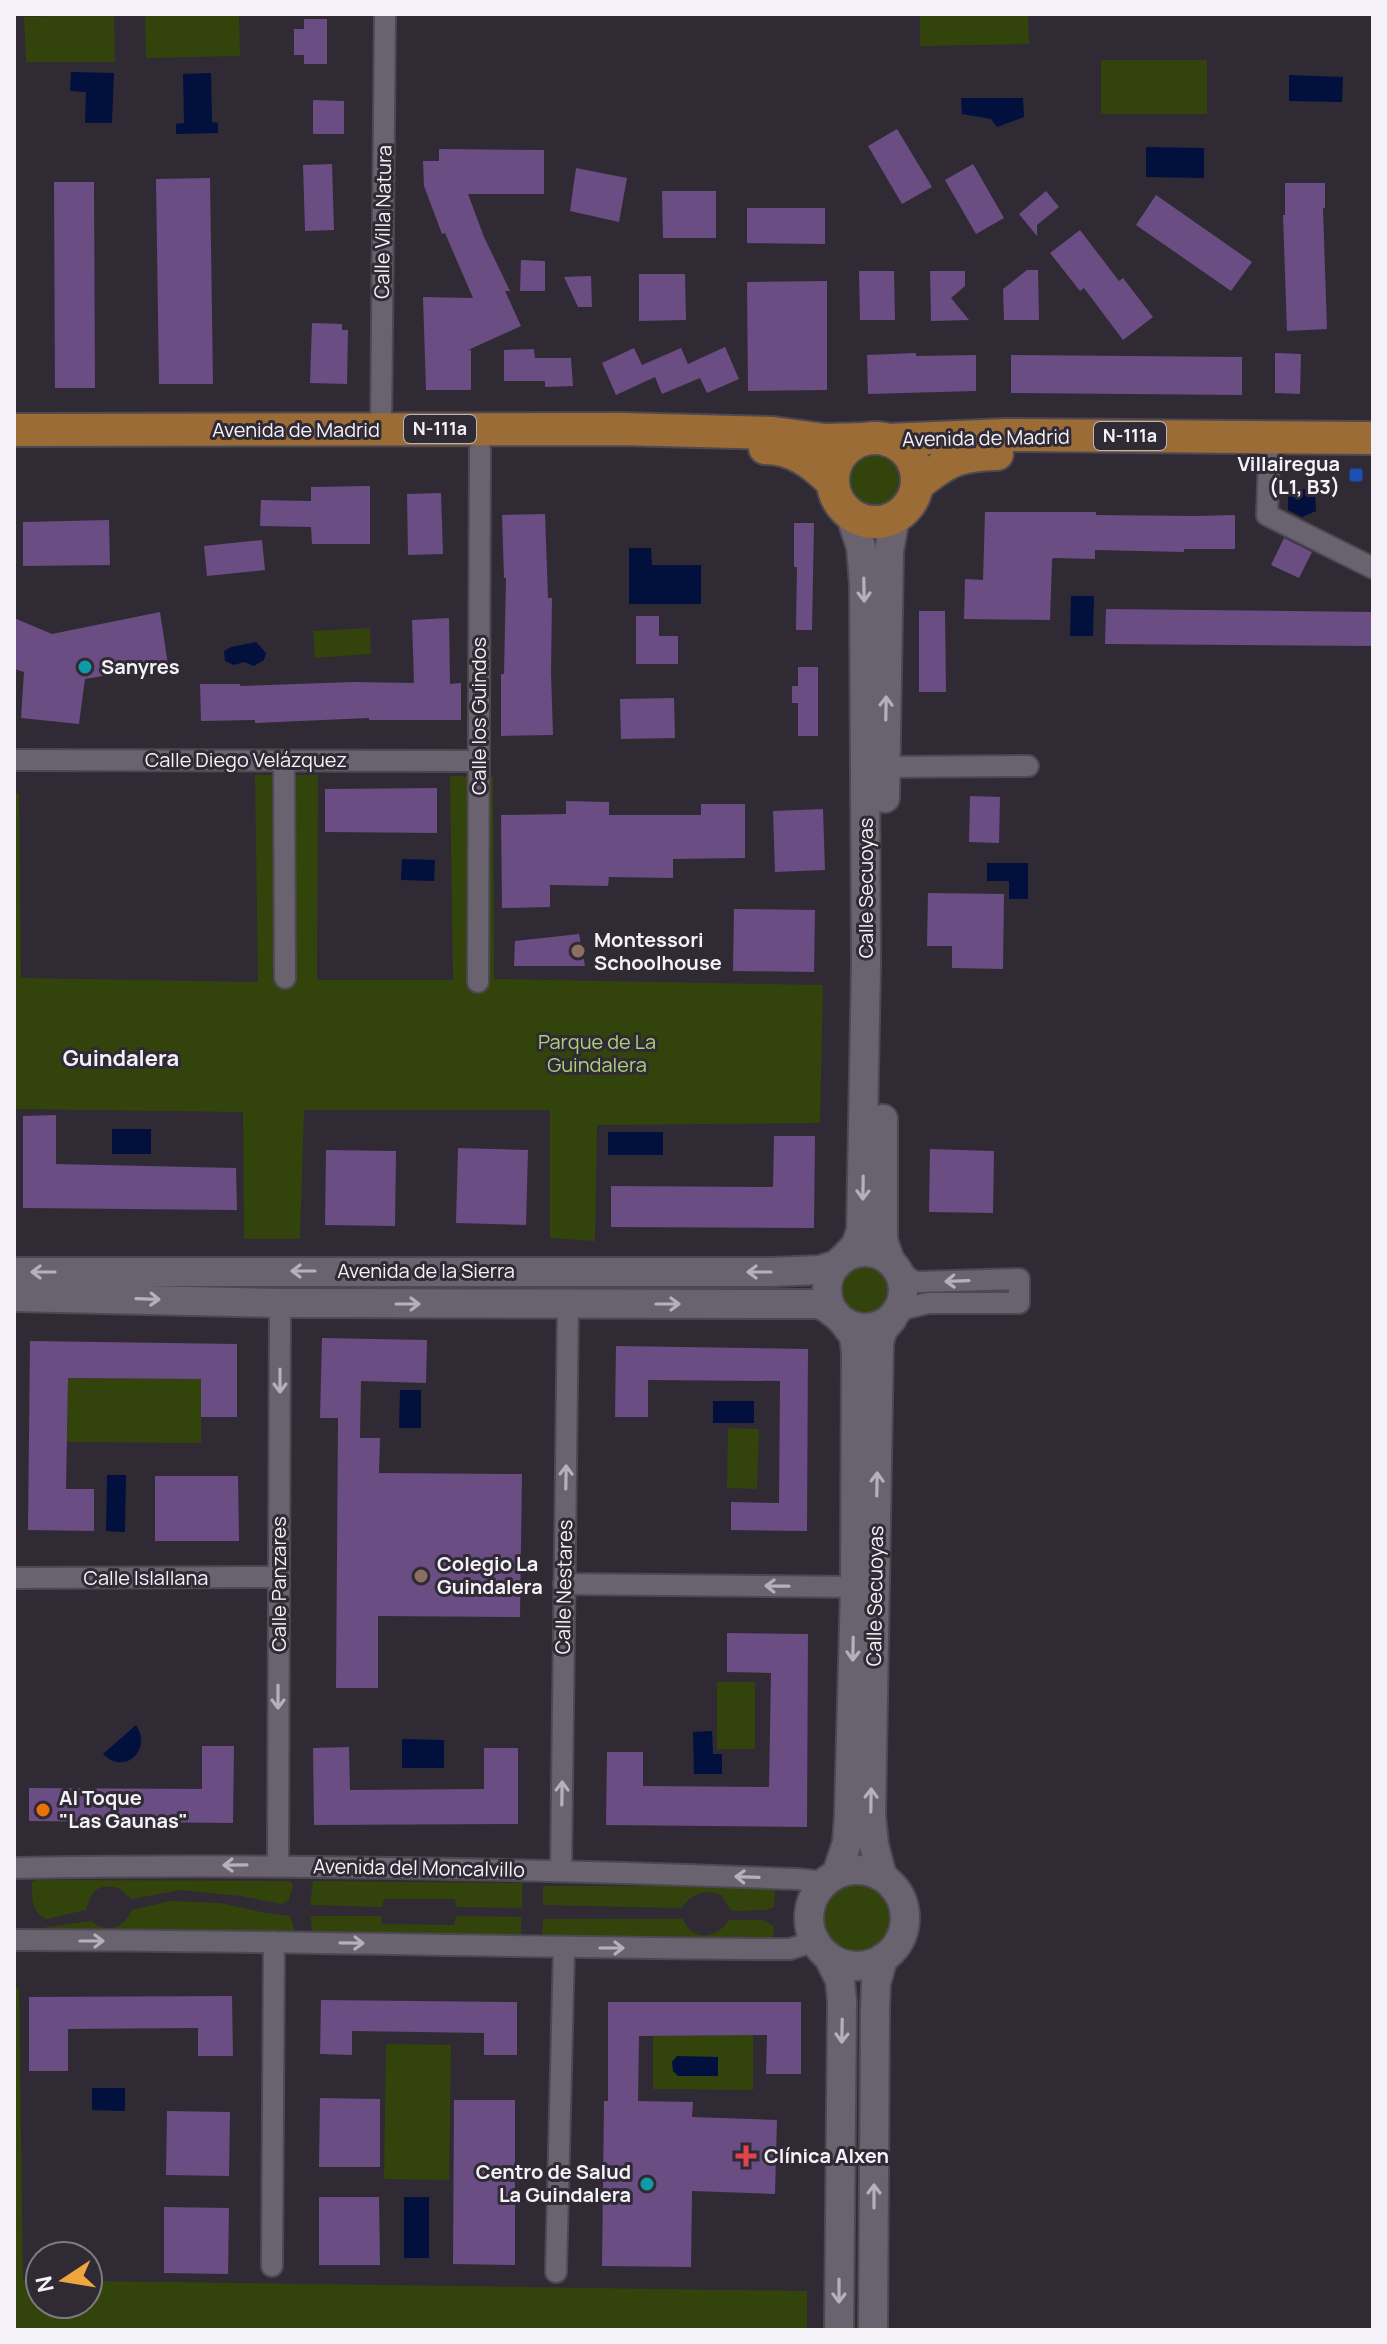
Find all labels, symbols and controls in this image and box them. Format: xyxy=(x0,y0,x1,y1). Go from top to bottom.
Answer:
street label: Calle Villa Natura xyxy=(368,145,397,299)
road number: N-111a xyxy=(404,415,476,443)
street label: Avenida de Madrid xyxy=(212,416,380,443)
road number: N-111a xyxy=(1094,422,1166,450)
street label: Avenida de Madrid xyxy=(902,423,1070,452)
place label: Villairegua (L1, B3) xyxy=(1237,450,1340,500)
marker: Villairegua (L1, B3) xyxy=(1347,466,1365,484)
one-way arrow xyxy=(856,576,871,603)
street label: Calle los Guindos xyxy=(465,637,492,795)
place label: Sanyres xyxy=(101,653,180,680)
marker: Sanyres xyxy=(76,658,94,676)
one-way arrow xyxy=(878,695,894,722)
street label: Calle Diego Velázquez xyxy=(145,746,347,773)
street label: Calle Secuoyas xyxy=(852,818,879,958)
place label: Montessori Schoolhouse xyxy=(594,926,722,976)
marker: Montessori Schoolhouse xyxy=(569,942,587,960)
park label: Parque de La Guindalera xyxy=(538,1028,656,1078)
district label: Guindalera xyxy=(63,1043,179,1073)
one-way arrow xyxy=(855,1174,870,1201)
street label: Avenida de la Sierra xyxy=(337,1257,515,1284)
one-way arrow xyxy=(290,1263,317,1279)
one-way arrow xyxy=(30,1264,57,1280)
one-way arrow xyxy=(746,1264,773,1280)
one-way arrow xyxy=(944,1274,971,1289)
one-way arrow xyxy=(134,1292,161,1307)
one-way arrow xyxy=(394,1296,421,1311)
one-way arrow xyxy=(654,1296,681,1312)
one-way arrow xyxy=(272,1367,288,1394)
one-way arrow xyxy=(558,1464,573,1491)
one-way arrow xyxy=(869,1471,884,1498)
street label: Calle Panzares xyxy=(265,1516,292,1652)
street label: Calle Nestares xyxy=(549,1519,578,1655)
street label: Calle Secuoyas xyxy=(860,1525,889,1667)
place label: Colegio La Guindalera xyxy=(437,1550,543,1600)
street label: Calle Islallana xyxy=(84,1564,208,1591)
marker: Colegio La Guindalera xyxy=(412,1567,430,1585)
one-way arrow xyxy=(764,1579,791,1594)
one-way arrow xyxy=(846,1635,861,1662)
one-way arrow xyxy=(270,1683,286,1710)
one-way arrow xyxy=(554,1780,570,1807)
place label: Al Toque "Las Gaunas" xyxy=(59,1784,188,1834)
one-way arrow xyxy=(864,1787,879,1814)
marker: Al Toque "Las Gaunas" xyxy=(34,1801,52,1819)
street label: Avenida del Moncalvillo xyxy=(313,1852,525,1883)
one-way arrow xyxy=(222,1857,249,1873)
one-way arrow xyxy=(734,1870,761,1885)
one-way arrow xyxy=(78,1933,105,1948)
one-way arrow xyxy=(338,1936,365,1951)
one-way arrow xyxy=(598,1940,625,1956)
one-way arrow xyxy=(834,2017,850,2044)
place label: Clínica Alxen xyxy=(764,2142,889,2169)
marker: Clínica Alxen xyxy=(735,2145,757,2167)
place label: Centro de Salud La Guindalera xyxy=(476,2158,631,2208)
marker: Centro de Salud La Guindalera xyxy=(638,2175,656,2193)
one-way arrow xyxy=(866,2183,882,2210)
north arrow xyxy=(24,2240,104,2320)
text: N xyxy=(28,2273,61,2295)
one-way arrow xyxy=(832,2277,847,2304)

